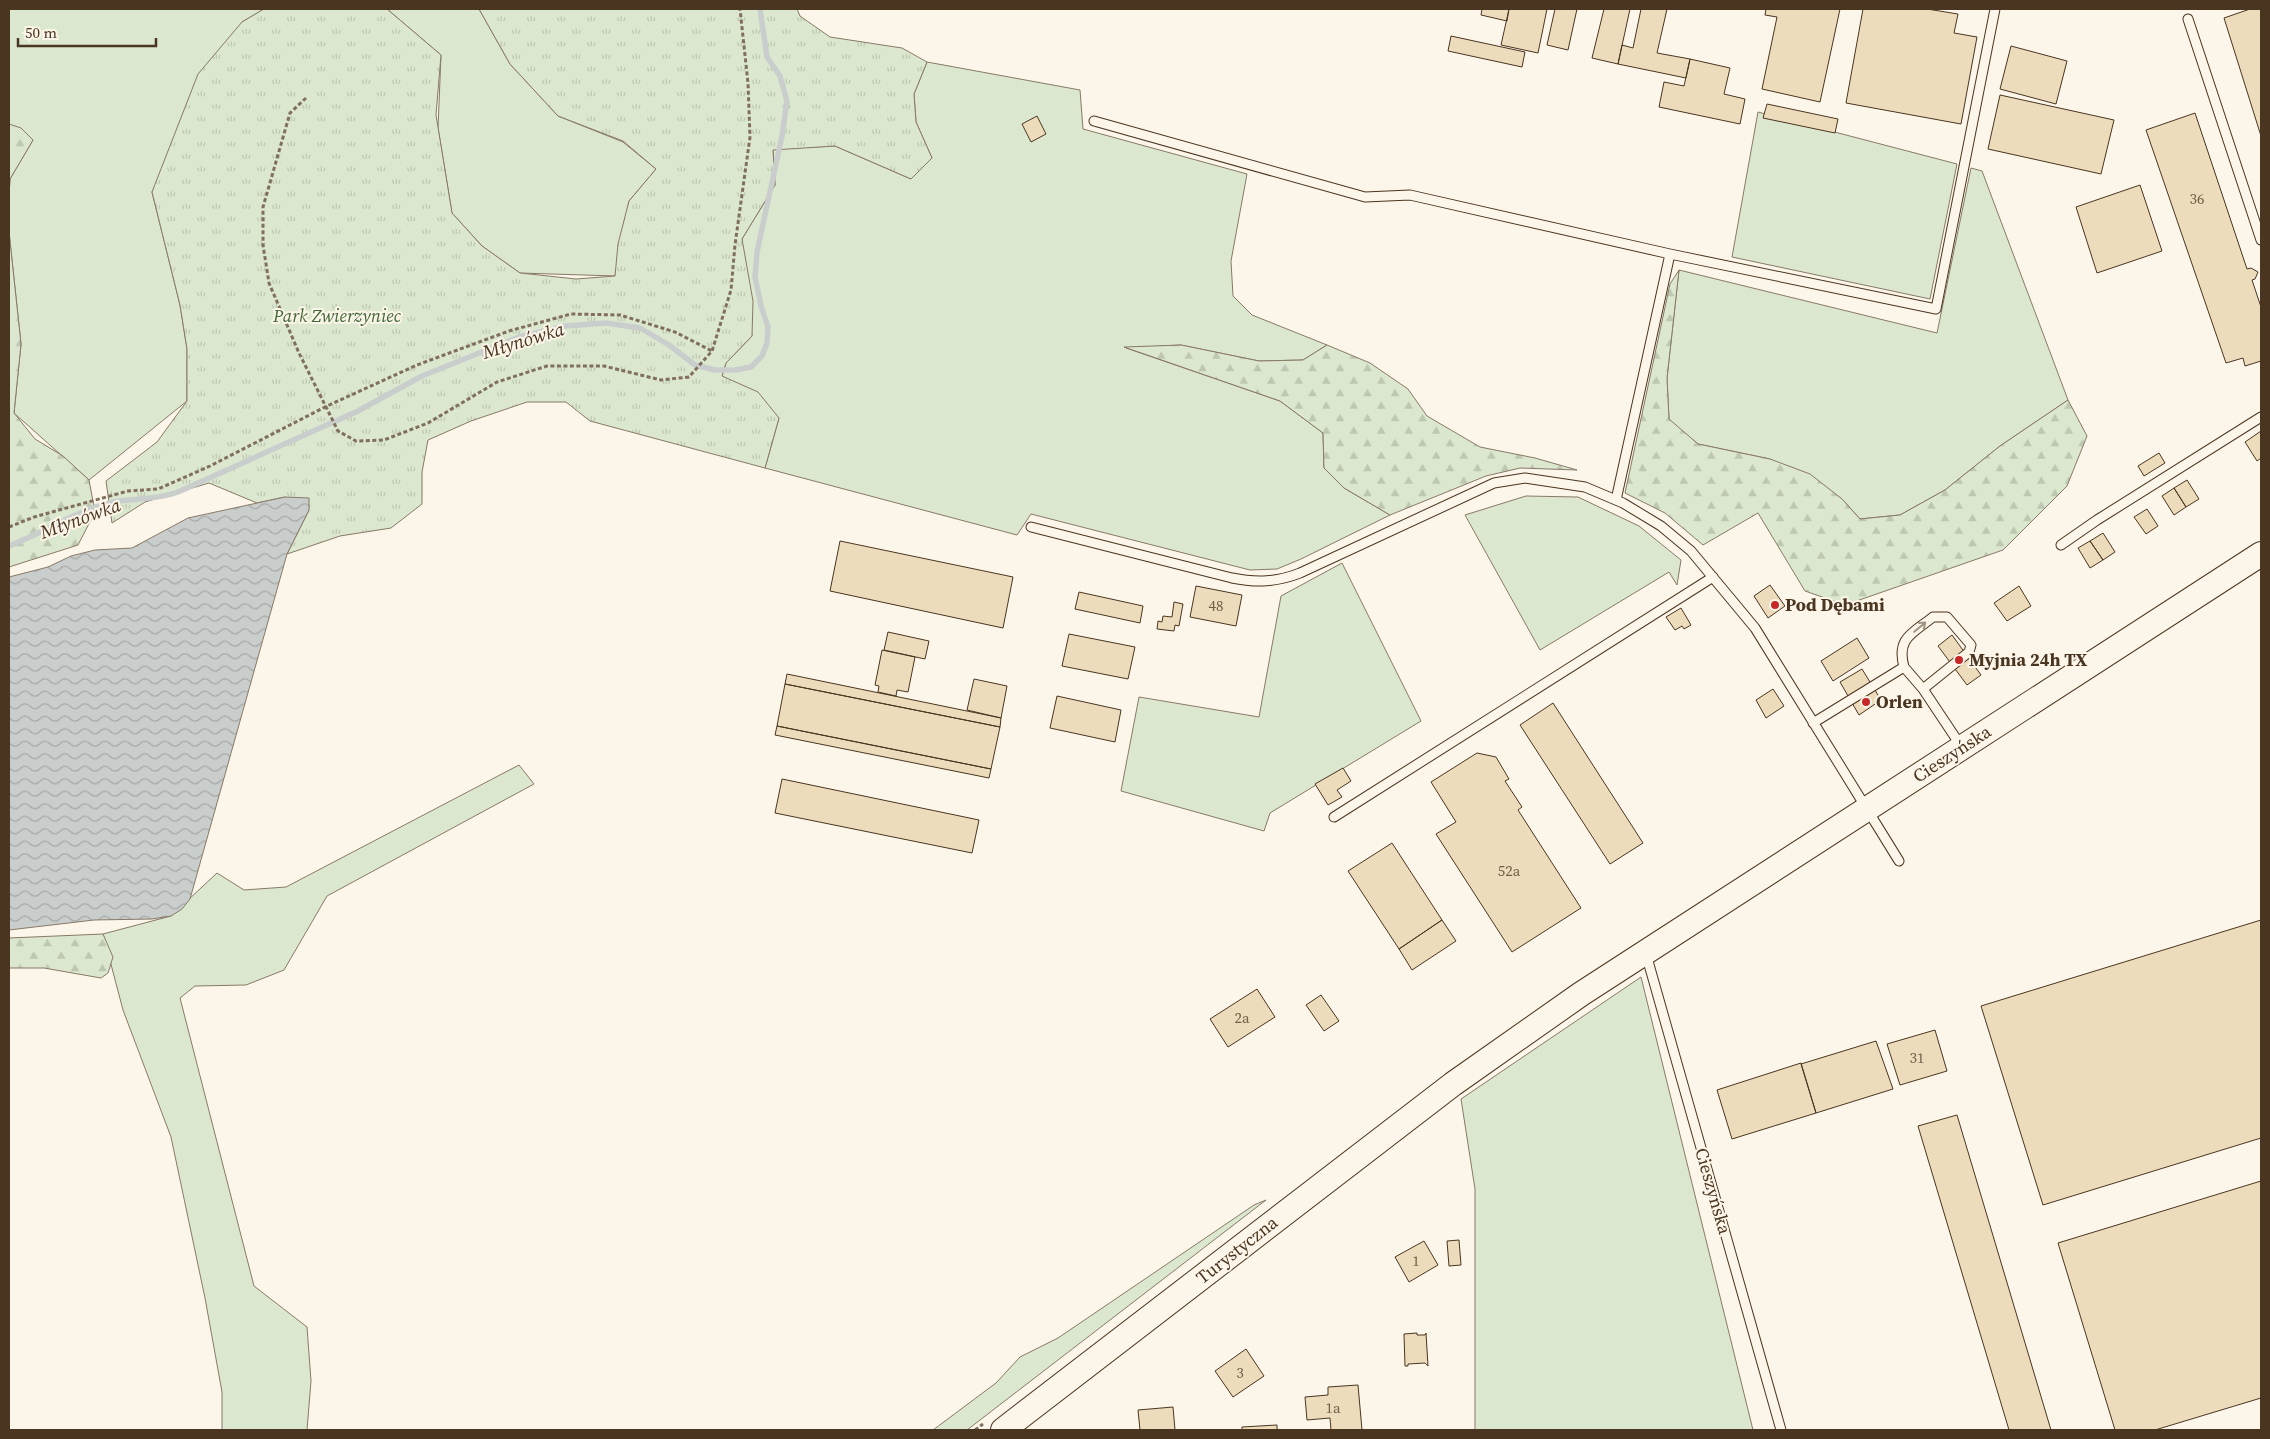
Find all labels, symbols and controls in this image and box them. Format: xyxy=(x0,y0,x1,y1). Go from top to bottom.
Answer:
scale bar xyxy=(18,15,155,47)
text: 50 m xyxy=(25,22,57,43)
house number: 36 xyxy=(2189,188,2205,209)
park label: Park Zwierzyniec xyxy=(272,303,402,328)
water label: Młynówka xyxy=(478,315,567,365)
water label: Młynówka xyxy=(35,491,124,545)
place label: Pod Dębami xyxy=(1785,592,1885,617)
house number: 48 xyxy=(1208,595,1224,616)
marker: Pod Dębami xyxy=(1769,599,1781,611)
one-way arrow xyxy=(1914,621,1927,633)
place label: Myjnia 24h TX xyxy=(1969,647,2088,672)
marker: Myjnia 24h TX xyxy=(1953,654,1965,666)
place label: Orlen xyxy=(1876,689,1923,714)
marker: Orlen xyxy=(1860,696,1872,708)
street label: Cieszyńska xyxy=(1908,718,1996,788)
house number: 52a xyxy=(1498,860,1521,881)
house number: 2a xyxy=(1234,1007,1250,1028)
house number: 31 xyxy=(1909,1047,1925,1068)
street label: Cieszyńska xyxy=(1689,1145,1738,1238)
street label: Turystyczna xyxy=(1191,1209,1283,1289)
house number: 1 xyxy=(1412,1250,1420,1271)
house number: 3 xyxy=(1236,1362,1244,1383)
house number: 1a xyxy=(1325,1397,1341,1418)

